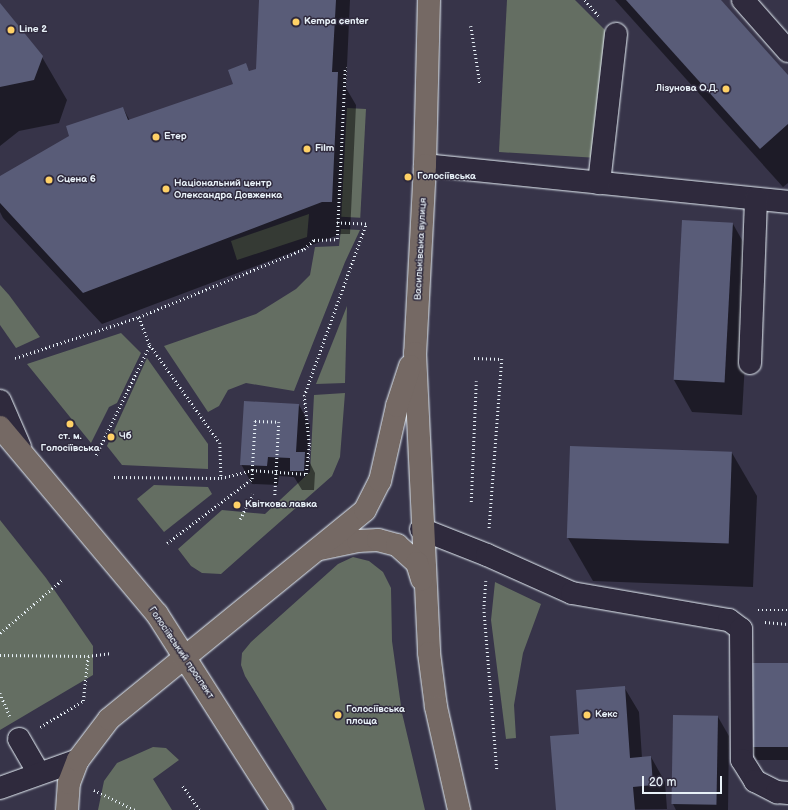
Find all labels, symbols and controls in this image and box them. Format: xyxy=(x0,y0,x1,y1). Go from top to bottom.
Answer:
place label: Kempa center xyxy=(304,16,369,28)
marker: Kempa center xyxy=(291,17,301,27)
place label: Line 2 xyxy=(19,24,47,36)
marker: Line 2 xyxy=(6,25,16,35)
place label: Лізунова О.Д. xyxy=(656,83,718,95)
marker: Лізунова О.Д. xyxy=(721,84,731,94)
place label: Етер xyxy=(164,131,187,143)
marker: Етер xyxy=(151,132,161,142)
place label: Film xyxy=(315,143,334,155)
marker: Film xyxy=(302,144,312,154)
marker: Голосіївська xyxy=(402,171,414,183)
place label: Голосіївська xyxy=(417,171,476,183)
place label: Сцена 6 xyxy=(57,174,96,186)
marker: Сцена 6 xyxy=(44,175,54,185)
place label: Національний центр Олександра Довженка xyxy=(174,177,282,200)
marker: Національний центр Олександра Довженка xyxy=(161,184,171,194)
street label: Васильківська вулиця xyxy=(412,197,430,301)
marker: ст. м. Голосіївська xyxy=(65,419,75,429)
place label: ст. м. Голосіївська xyxy=(41,430,99,454)
place label: Чб xyxy=(119,431,132,443)
marker: Чб xyxy=(106,432,116,442)
place label: Квіткова лавка xyxy=(245,499,317,511)
marker: Квіткова лавка xyxy=(232,500,242,510)
street label: Голосіївський проспект xyxy=(146,605,216,701)
place label: Голосіївська площа xyxy=(346,703,405,726)
place label: Кекс xyxy=(595,709,618,721)
marker: Голосіївська площа xyxy=(333,710,343,720)
marker: Кекс xyxy=(582,710,592,720)
scale bar xyxy=(644,768,724,794)
text: 20 m xyxy=(649,775,676,790)

